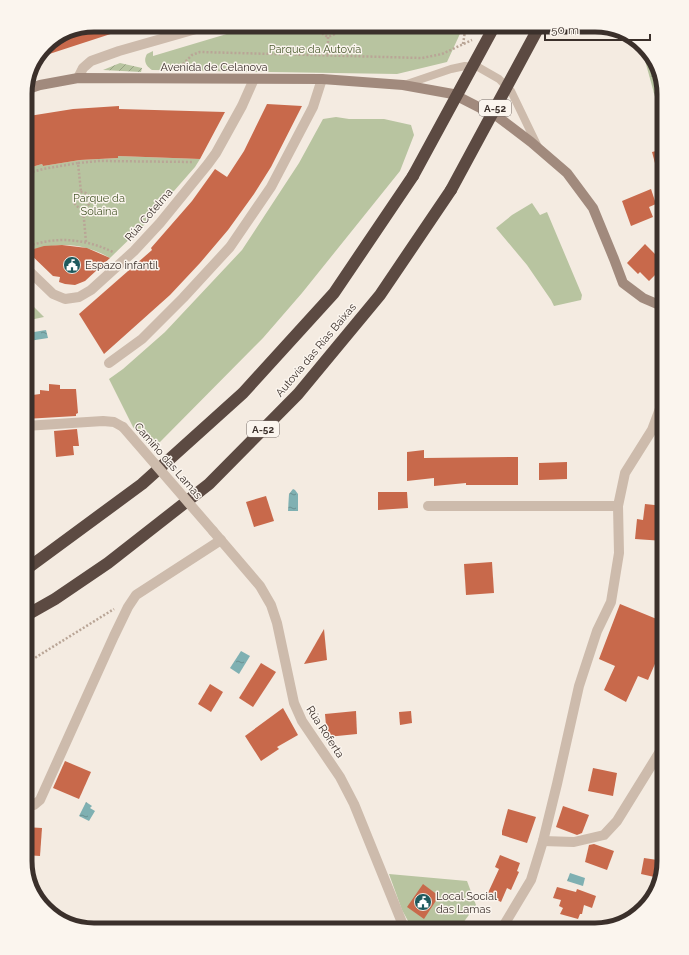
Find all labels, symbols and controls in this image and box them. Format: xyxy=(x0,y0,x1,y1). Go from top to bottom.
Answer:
scale bar xyxy=(545,16,650,42)
text: 50 m xyxy=(551,23,579,37)
park label: Parque da Autovía xyxy=(269,43,361,56)
street label: Avenida de Celanova xyxy=(160,61,268,74)
road number: A-52 xyxy=(479,100,511,116)
street label: Rúa Cotelma xyxy=(123,186,175,244)
park label: Parque da Solaina xyxy=(73,192,125,218)
public building icon: Espazo infantil xyxy=(62,255,82,275)
place label: Espazo infantil xyxy=(85,259,158,272)
street label: Autovía das Rías Baixas xyxy=(273,301,359,399)
street label: Camiño das Lamas xyxy=(131,420,205,502)
road number: A-52 xyxy=(247,421,279,437)
street label: Rúa Roferta xyxy=(303,704,347,760)
place label: Local Social das Lamas xyxy=(436,890,497,916)
public building icon: Local Social das Lamas xyxy=(413,892,433,912)

